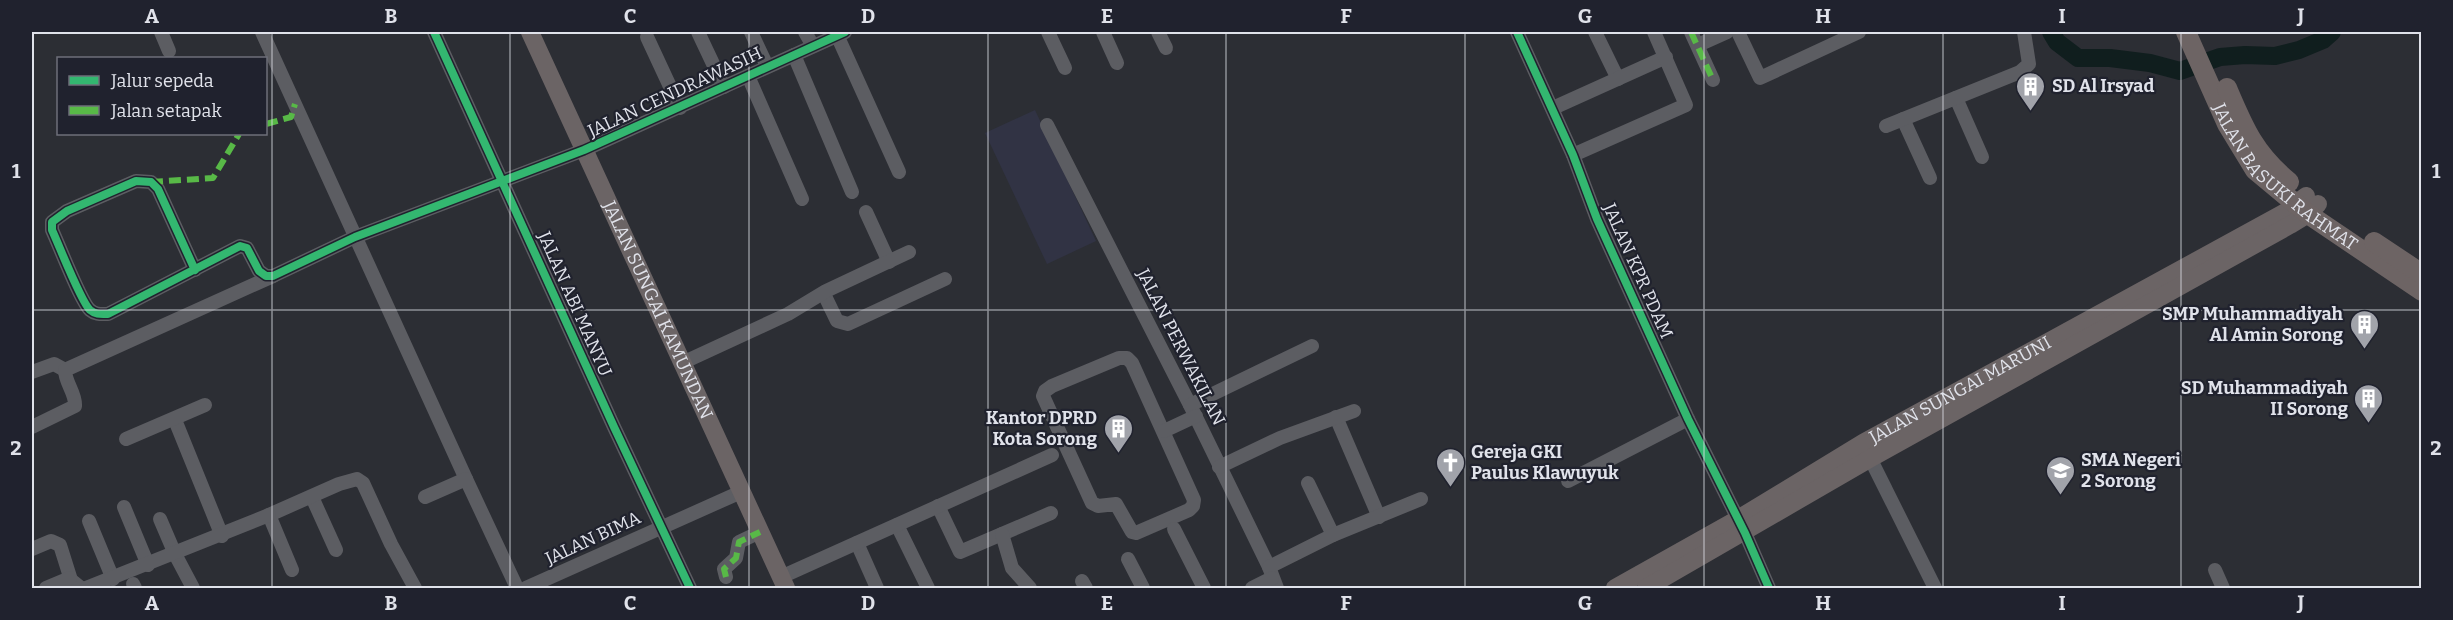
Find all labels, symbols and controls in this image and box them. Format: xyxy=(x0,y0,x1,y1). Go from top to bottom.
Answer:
text: A xyxy=(145,4,160,28)
text: B xyxy=(385,4,398,28)
text: C xyxy=(624,4,636,28)
text: D xyxy=(861,4,875,28)
text: E xyxy=(1101,4,1113,28)
text: F xyxy=(1340,4,1352,28)
text: G xyxy=(1578,4,1592,28)
text: H xyxy=(1815,4,1831,28)
text: I xyxy=(2058,4,2066,28)
text: J xyxy=(2297,4,2305,28)
street label: JALAN CENDRAWASIH xyxy=(583,42,766,143)
legend xyxy=(57,57,267,135)
text: Jalur sepeda xyxy=(110,70,214,92)
building icon: SD Al Irsyad xyxy=(2015,70,2047,112)
place label: SD Al Irsyad xyxy=(2052,75,2154,97)
street label: JALAN BASUKI RAHMAT xyxy=(2208,99,2362,256)
text: Jalan setapak xyxy=(110,100,222,122)
text: 1 xyxy=(12,159,21,183)
text: 1 xyxy=(2432,159,2441,183)
street label: JALAN SUNGAI KAMUNDAN xyxy=(598,196,718,423)
street label: JALAN KPR PDAM xyxy=(1598,199,1678,342)
street label: JALAN ABI MANYU xyxy=(533,227,617,380)
street label: JALAN PERWAKILAN xyxy=(1131,264,1230,429)
place label: SMP Muhammadiyah Al Amin Sorong xyxy=(2162,303,2344,346)
building icon: SMP Muhammadiyah Al Amin Sorong xyxy=(2348,308,2380,350)
street label: JALAN SUNGAI MARUNI xyxy=(1864,331,2055,449)
place label: SD Muhammadiyah II Sorong xyxy=(2181,377,2349,420)
building icon: SD Muhammadiyah II Sorong xyxy=(2353,382,2385,424)
place label: Kantor DPRD Kota Sorong xyxy=(986,407,1098,450)
building icon: Kantor DPRD Kota Sorong xyxy=(1102,412,1134,454)
text: 2 xyxy=(10,436,22,460)
text: 2 xyxy=(2430,436,2442,460)
place label: Gereja GKI Paulus Klawuyuk xyxy=(1471,441,1619,484)
church icon: Gereja GKI Paulus Klawuyuk xyxy=(1434,446,1466,488)
place label: SMA Negeri 2 Sorong xyxy=(2081,449,2181,492)
school or university icon: SMA Negeri 2 Sorong xyxy=(2044,454,2076,496)
street label: JALAN BIMA xyxy=(541,506,644,570)
text: A xyxy=(145,591,160,615)
text: B xyxy=(385,591,398,615)
text: C xyxy=(624,591,636,615)
text: D xyxy=(861,591,875,615)
text: E xyxy=(1101,591,1113,615)
text: F xyxy=(1340,591,1352,615)
text: G xyxy=(1578,591,1592,615)
text: H xyxy=(1815,591,1831,615)
text: I xyxy=(2058,591,2066,615)
text: J xyxy=(2297,591,2305,615)

